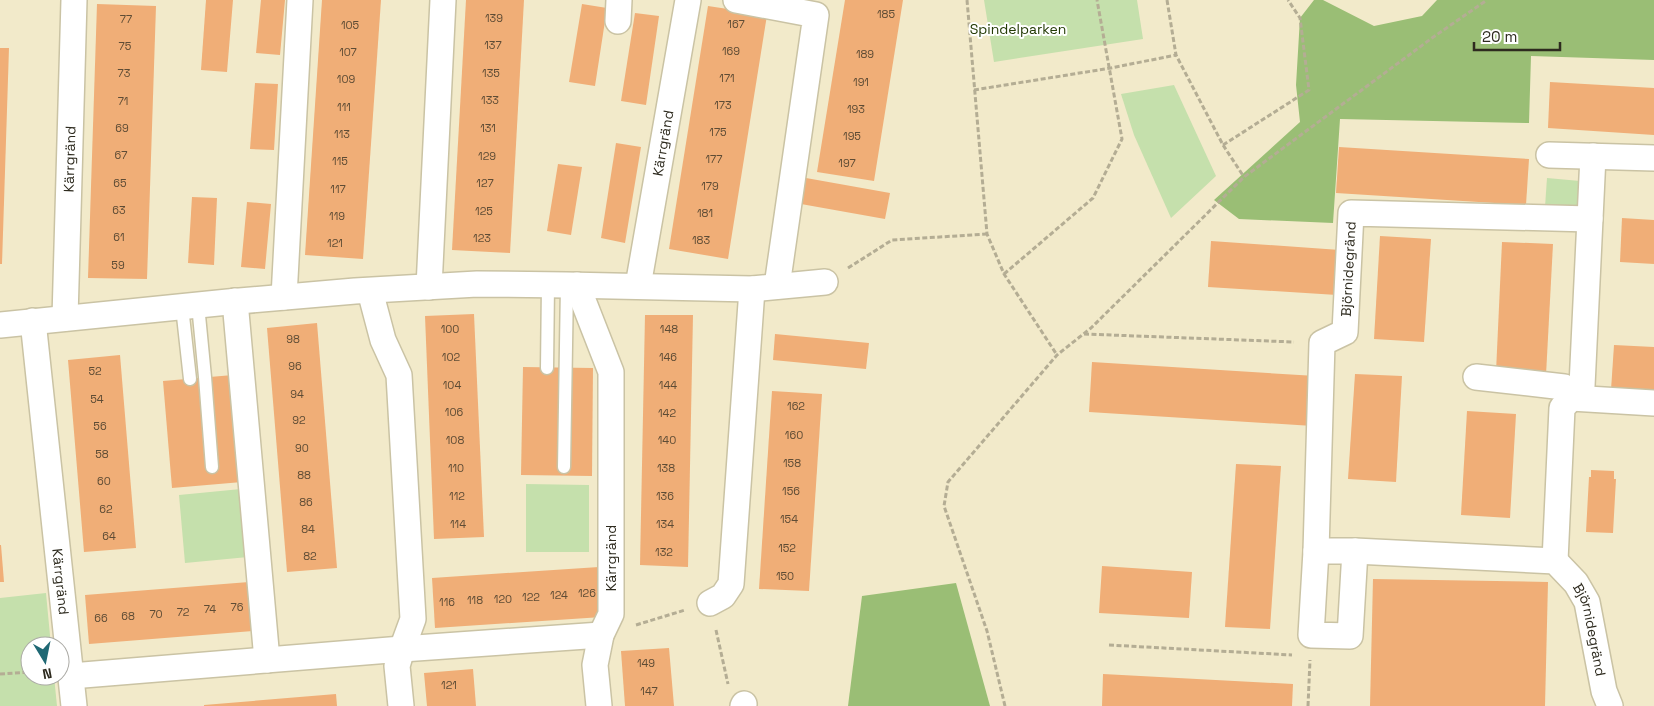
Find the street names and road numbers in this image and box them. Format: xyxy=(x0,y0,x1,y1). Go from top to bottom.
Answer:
street label: Kärrgränd xyxy=(648,109,678,178)
street label: Kärrgränd xyxy=(60,125,79,193)
street label: Björnidegränd xyxy=(1337,221,1360,317)
street label: Kärrgränd xyxy=(602,525,620,591)
street label: Kärrgränd xyxy=(48,547,73,616)
street label: Björnidegränd xyxy=(1569,580,1610,678)

